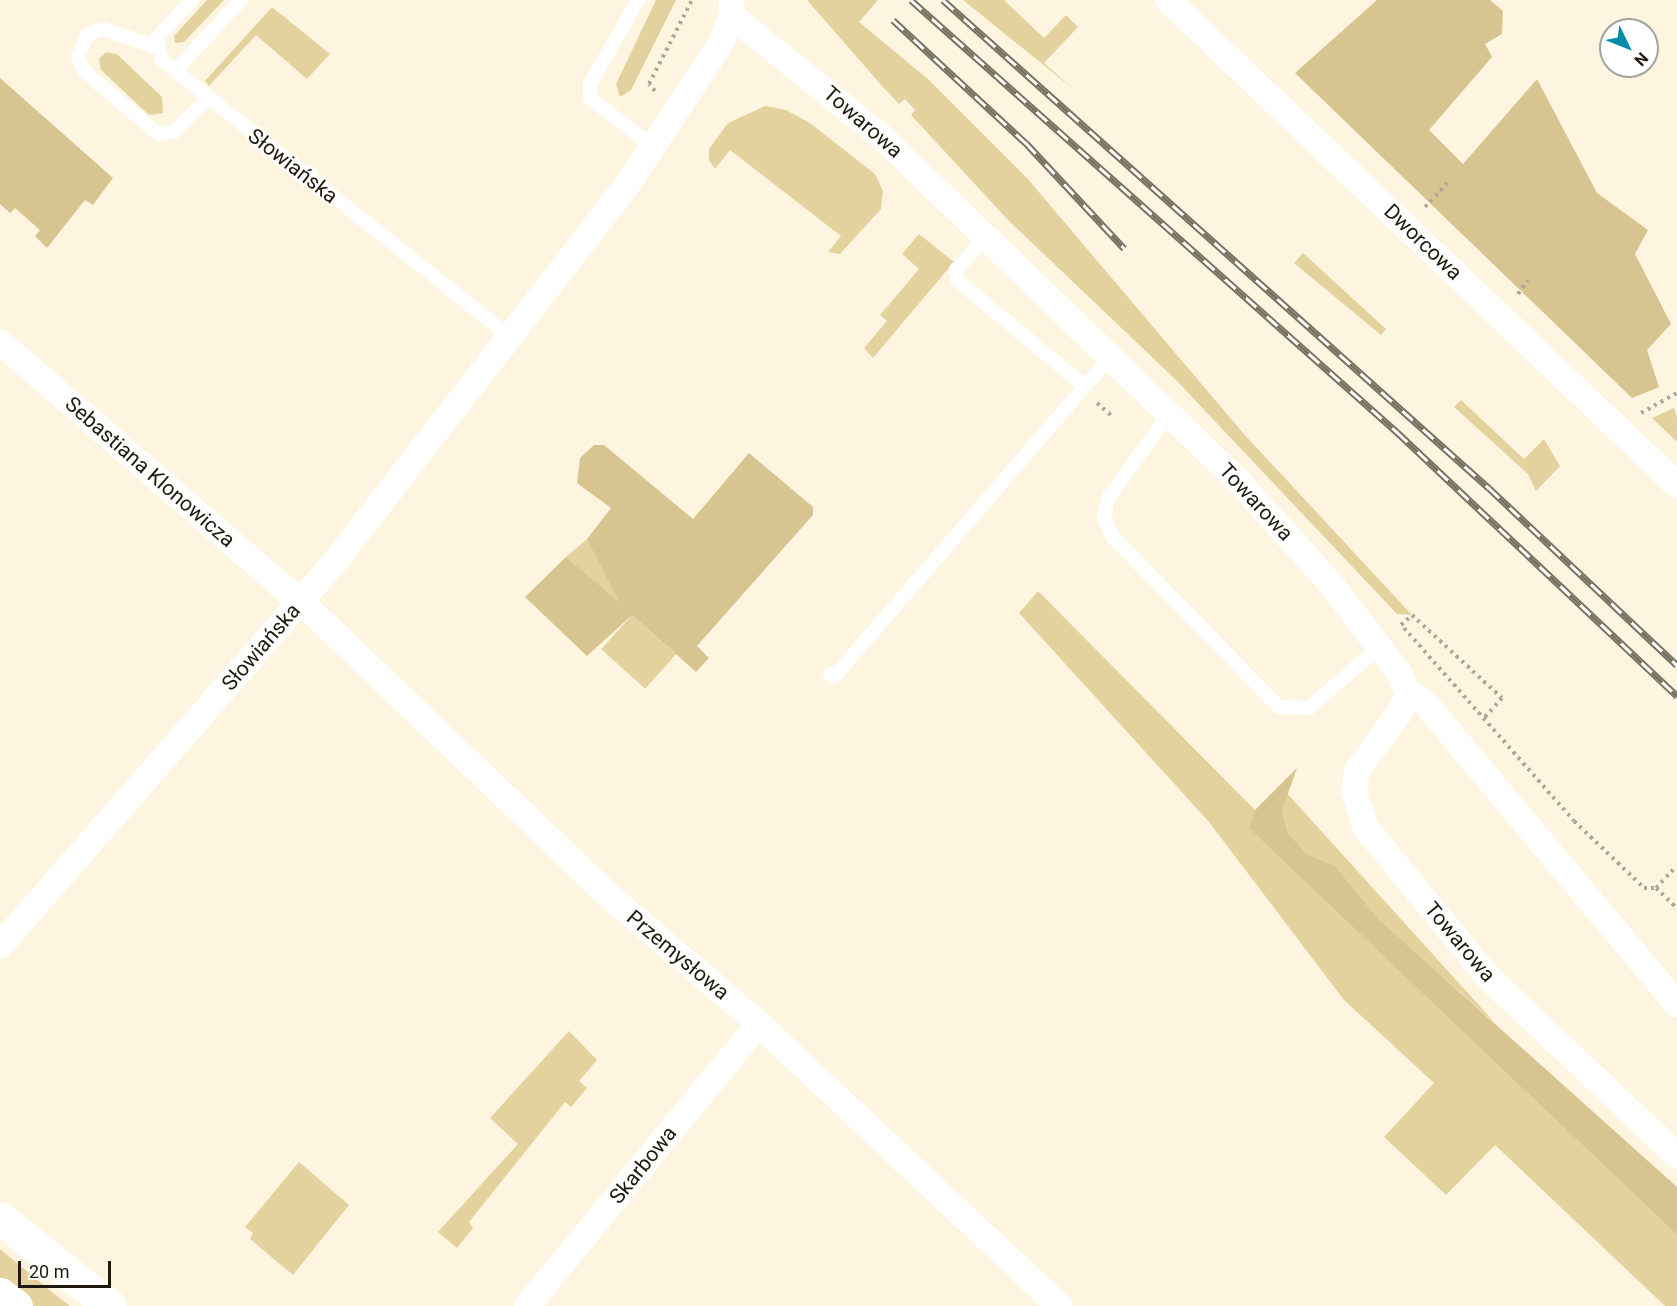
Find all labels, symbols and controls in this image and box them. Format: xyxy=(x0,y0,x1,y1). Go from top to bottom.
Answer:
north arrow xyxy=(1599,18,1659,78)
text: N xyxy=(1630,49,1652,70)
street label: Towarowa xyxy=(818,81,908,163)
street label: Słowiańska xyxy=(243,123,343,209)
street label: Dworcowa xyxy=(1379,199,1467,285)
street label: Sebastiana Klonowicza xyxy=(60,391,240,553)
street label: Towarowa xyxy=(1214,458,1298,546)
street label: Słowiańska xyxy=(216,598,306,696)
street label: Towarowa xyxy=(1419,897,1501,987)
street label: Przemysłowa xyxy=(622,905,734,1005)
street label: Skarbowa xyxy=(604,1121,682,1209)
scale bar xyxy=(21,1249,114,1287)
text: 20 m xyxy=(29,1261,69,1282)

